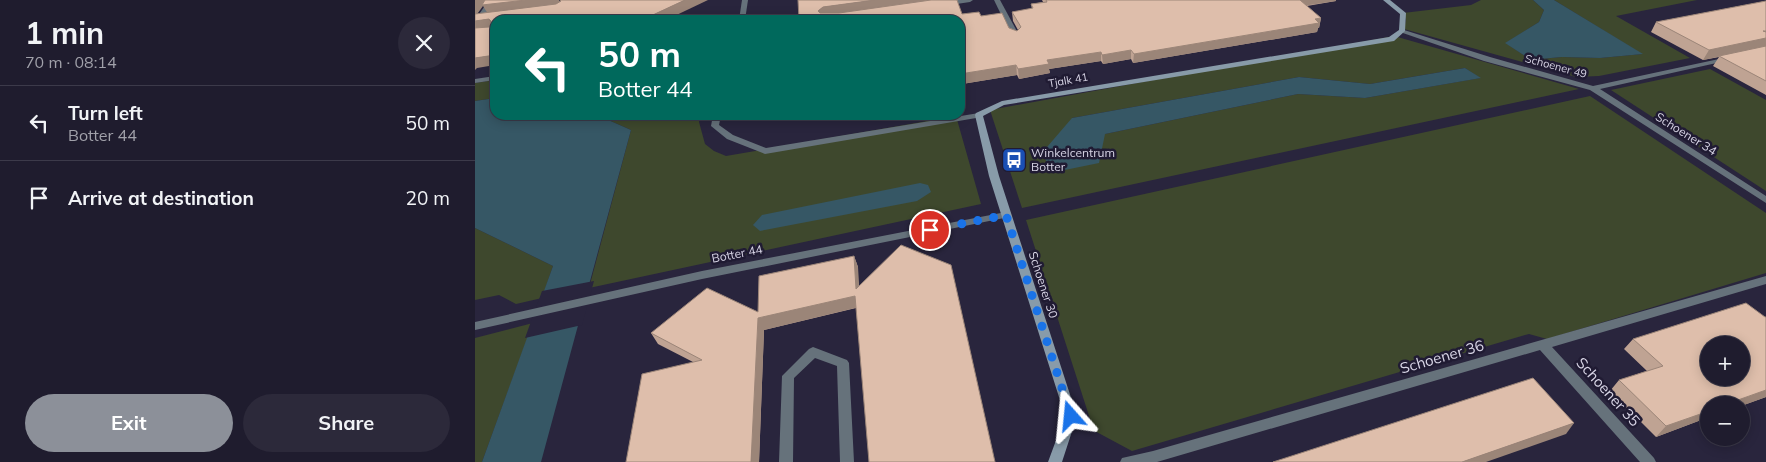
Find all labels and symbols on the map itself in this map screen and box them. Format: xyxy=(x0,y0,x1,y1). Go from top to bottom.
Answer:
street label: Schoener 49 xyxy=(1524,51,1588,81)
street label: Tjalk 41 xyxy=(1047,70,1089,90)
street label: Schoener 34 xyxy=(1653,109,1720,158)
place label: Winkelcentrum Botter xyxy=(1031,145,1115,174)
bus stop icon: Winkelcentrum Botter xyxy=(1001,147,1027,173)
pin xyxy=(909,209,951,251)
street label: Botter 44 xyxy=(710,241,764,266)
street label: Schoener 30 xyxy=(1026,250,1061,320)
street label: Schoener 36 xyxy=(1398,335,1486,378)
street label: Schoener 35 xyxy=(1572,353,1644,430)
position arrow xyxy=(1044,389,1096,441)

